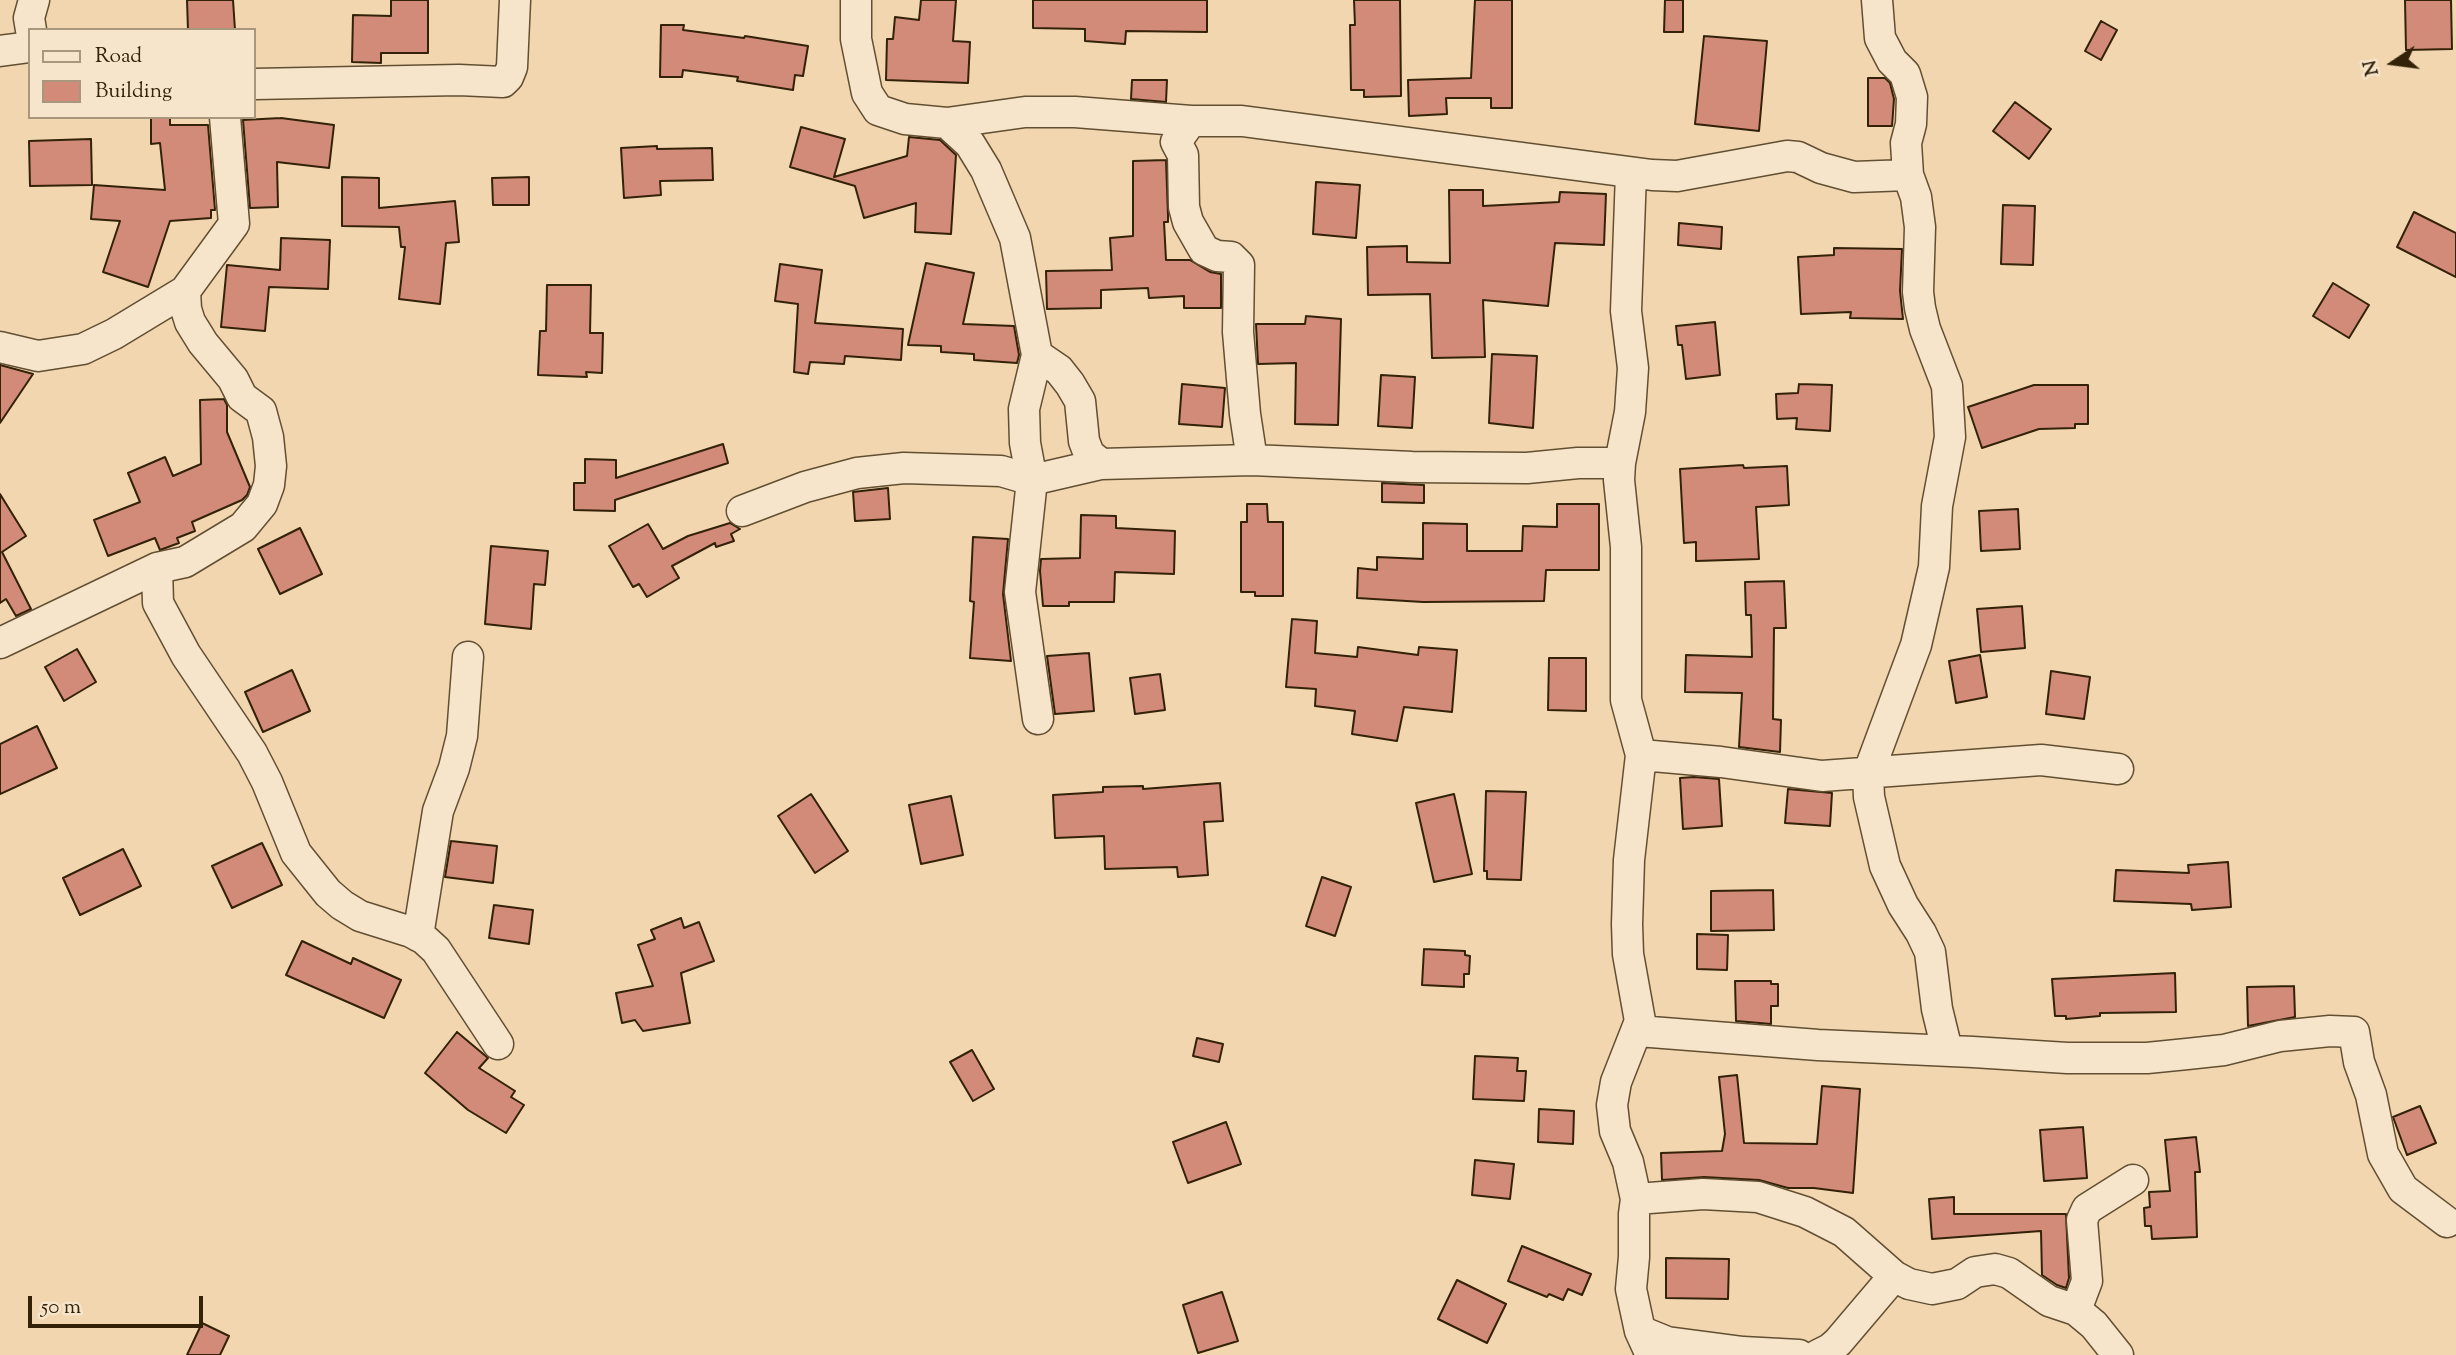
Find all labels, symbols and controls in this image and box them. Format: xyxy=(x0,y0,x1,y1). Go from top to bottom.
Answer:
legend xyxy=(28,28,256,119)
north arrow xyxy=(2358,28,2428,98)
text: Road xyxy=(95,42,142,72)
text: N xyxy=(2357,57,2387,78)
text: Building xyxy=(95,77,172,107)
scale bar xyxy=(32,1282,206,1326)
text: 50 m xyxy=(41,1293,81,1323)

